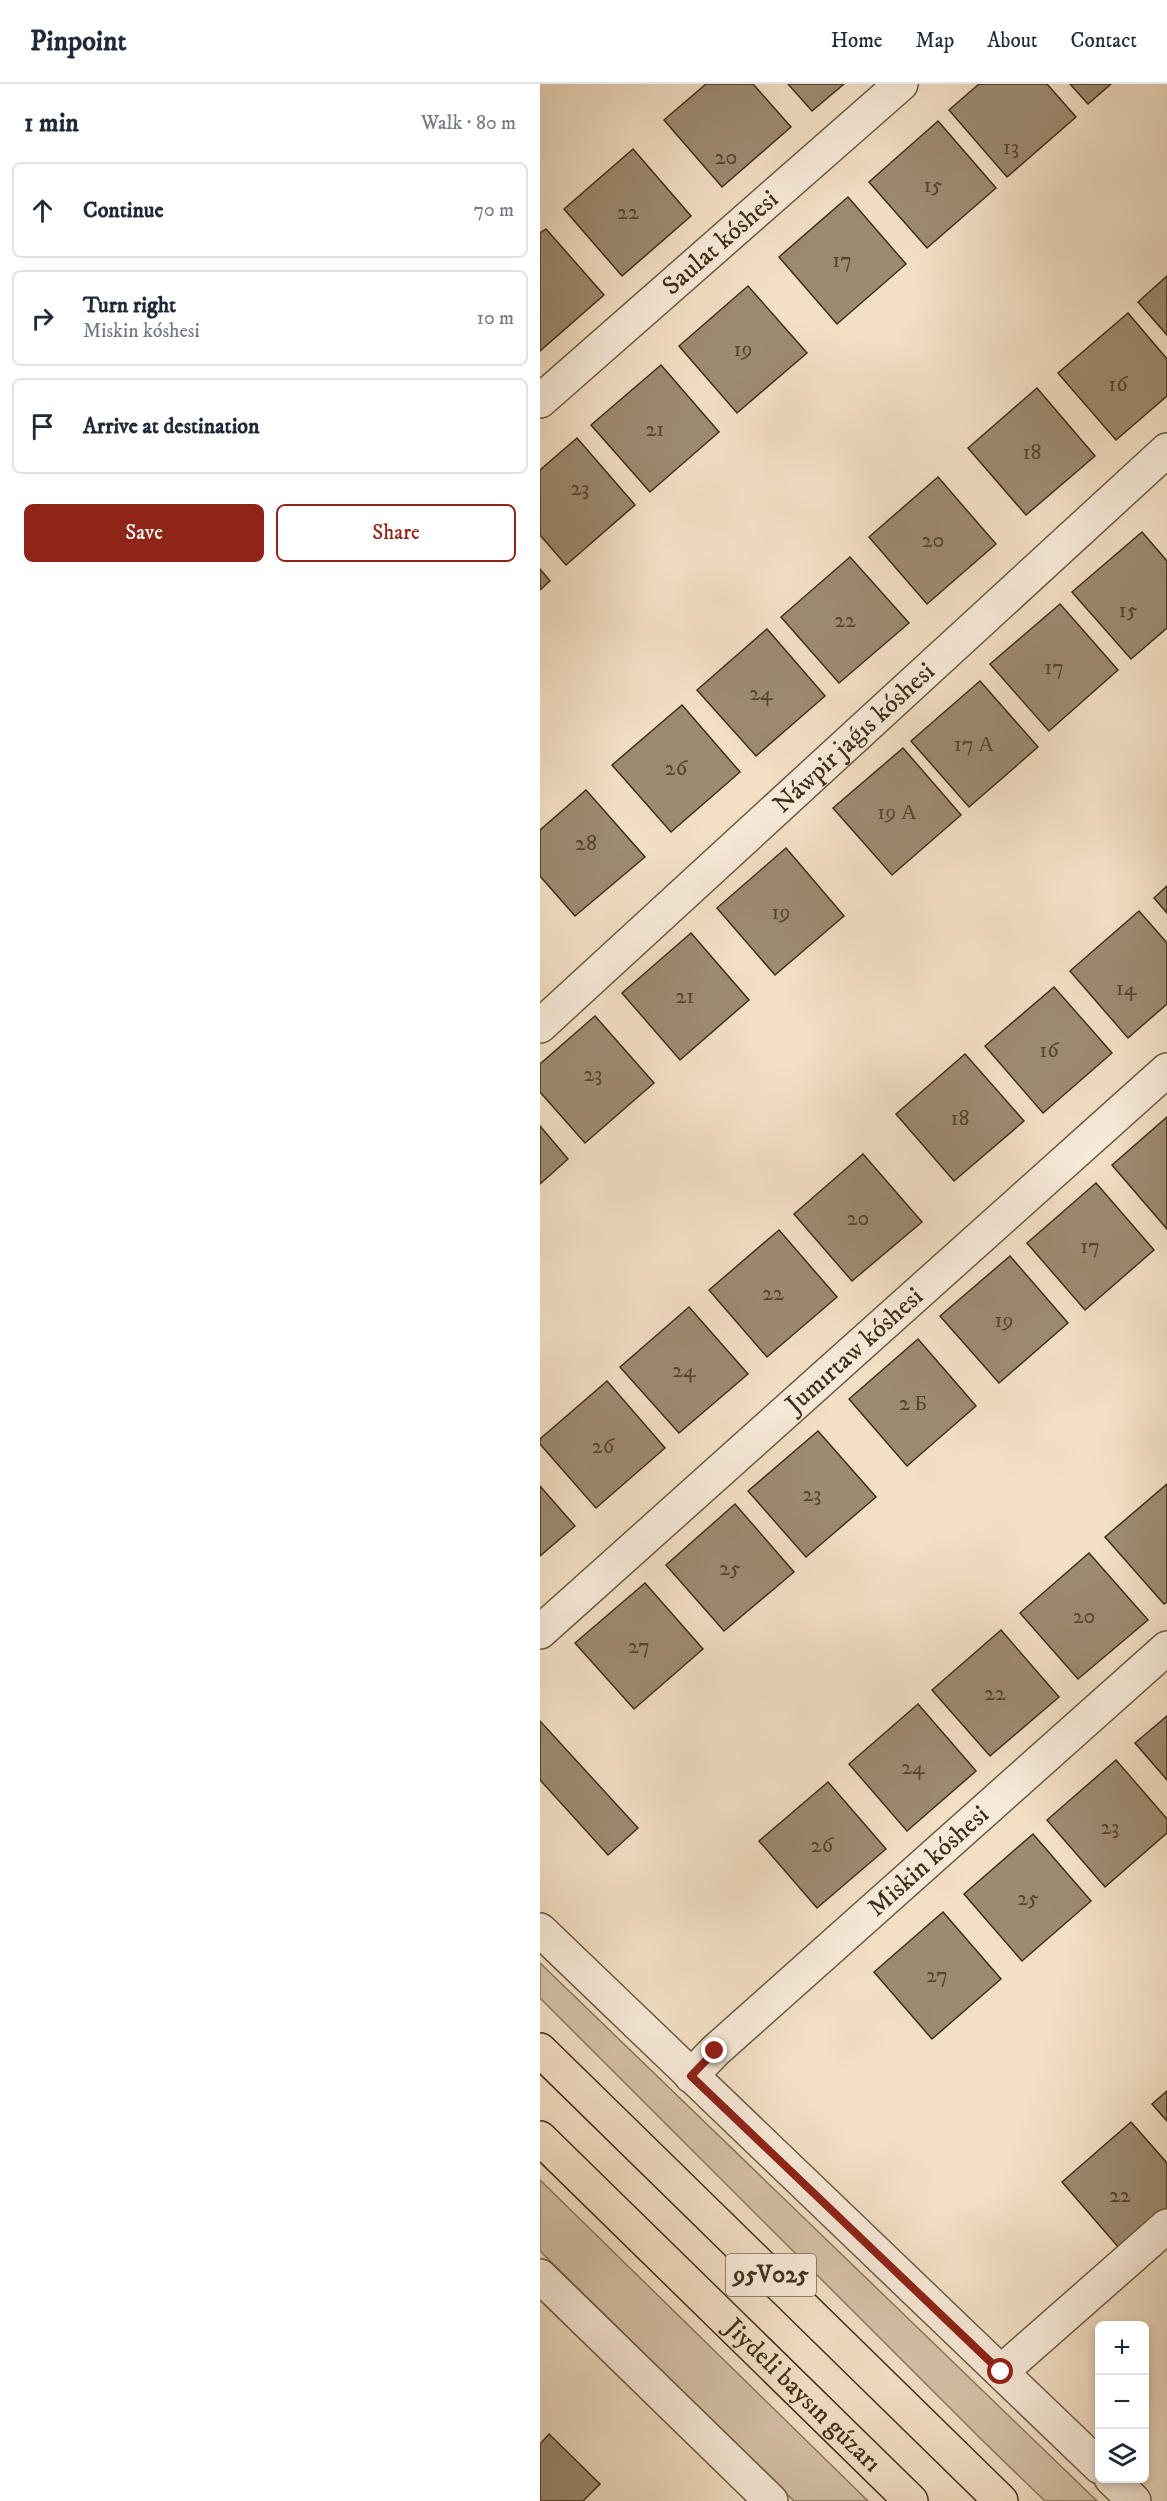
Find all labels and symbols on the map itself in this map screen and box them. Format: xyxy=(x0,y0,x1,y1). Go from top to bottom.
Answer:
house number: 13 xyxy=(1003,134,1019,161)
house number: 20 xyxy=(715,144,737,171)
house number: 15 xyxy=(924,172,943,199)
street label: Saulat kóshesi xyxy=(655,183,785,302)
house number: 22 xyxy=(617,199,639,226)
house number: 17 xyxy=(832,247,852,274)
house number: 19 xyxy=(734,336,753,363)
house number: 16 xyxy=(1108,371,1129,398)
house number: 21 xyxy=(646,416,664,443)
house number: 18 xyxy=(1022,439,1042,466)
house number: 23 xyxy=(570,475,590,502)
house number: 20 xyxy=(922,527,944,554)
house number: 15 xyxy=(1119,597,1138,624)
house number: 22 xyxy=(834,607,856,634)
house number: 17 xyxy=(1044,654,1064,681)
street label: Náwpir jaǵıs kóshesi xyxy=(766,655,942,820)
house number: 24 xyxy=(749,680,774,707)
house number: 17 А xyxy=(954,731,994,758)
house number: 26 xyxy=(665,755,689,782)
house number: 19 А xyxy=(877,799,917,826)
house number: 28 xyxy=(575,830,597,857)
house number: 19 xyxy=(772,899,791,926)
house number: 14 xyxy=(1116,975,1138,1002)
house number: 21 xyxy=(676,983,694,1010)
house number: 16 xyxy=(1039,1037,1060,1064)
house number: 23 xyxy=(583,1061,603,1088)
house number: 18 xyxy=(950,1105,970,1132)
house number: 20 xyxy=(847,1205,869,1232)
house number: 17 xyxy=(1080,1233,1100,1260)
house number: 22 xyxy=(762,1280,784,1307)
street label: Jumırtaw kóshesi xyxy=(777,1280,930,1422)
house number: 19 xyxy=(995,1307,1014,1334)
house number: 24 xyxy=(672,1357,697,1384)
house number: 2 Б xyxy=(899,1390,927,1417)
house number: 26 xyxy=(592,1433,616,1460)
house number: 23 xyxy=(802,1481,822,1508)
house number: 25 xyxy=(719,1555,741,1582)
house number: 20 xyxy=(1073,1603,1095,1630)
house number: 27 xyxy=(628,1633,650,1660)
house number: 22 xyxy=(984,1680,1006,1707)
house number: 24 xyxy=(901,1754,926,1781)
street label: Miskin kóshesi xyxy=(860,1798,996,1924)
house number: 23 xyxy=(1100,1814,1120,1841)
house number: 26 xyxy=(811,1832,835,1859)
house number: 25 xyxy=(1017,1885,1039,1912)
house number: 27 xyxy=(926,1962,948,1989)
route end xyxy=(701,2037,727,2063)
house number: 22 xyxy=(1109,2182,1131,2209)
road number: 95V025 xyxy=(726,2254,816,2296)
street label: Jiydeli baysın gúzarı xyxy=(716,2310,888,2479)
route start xyxy=(987,2358,1013,2384)

